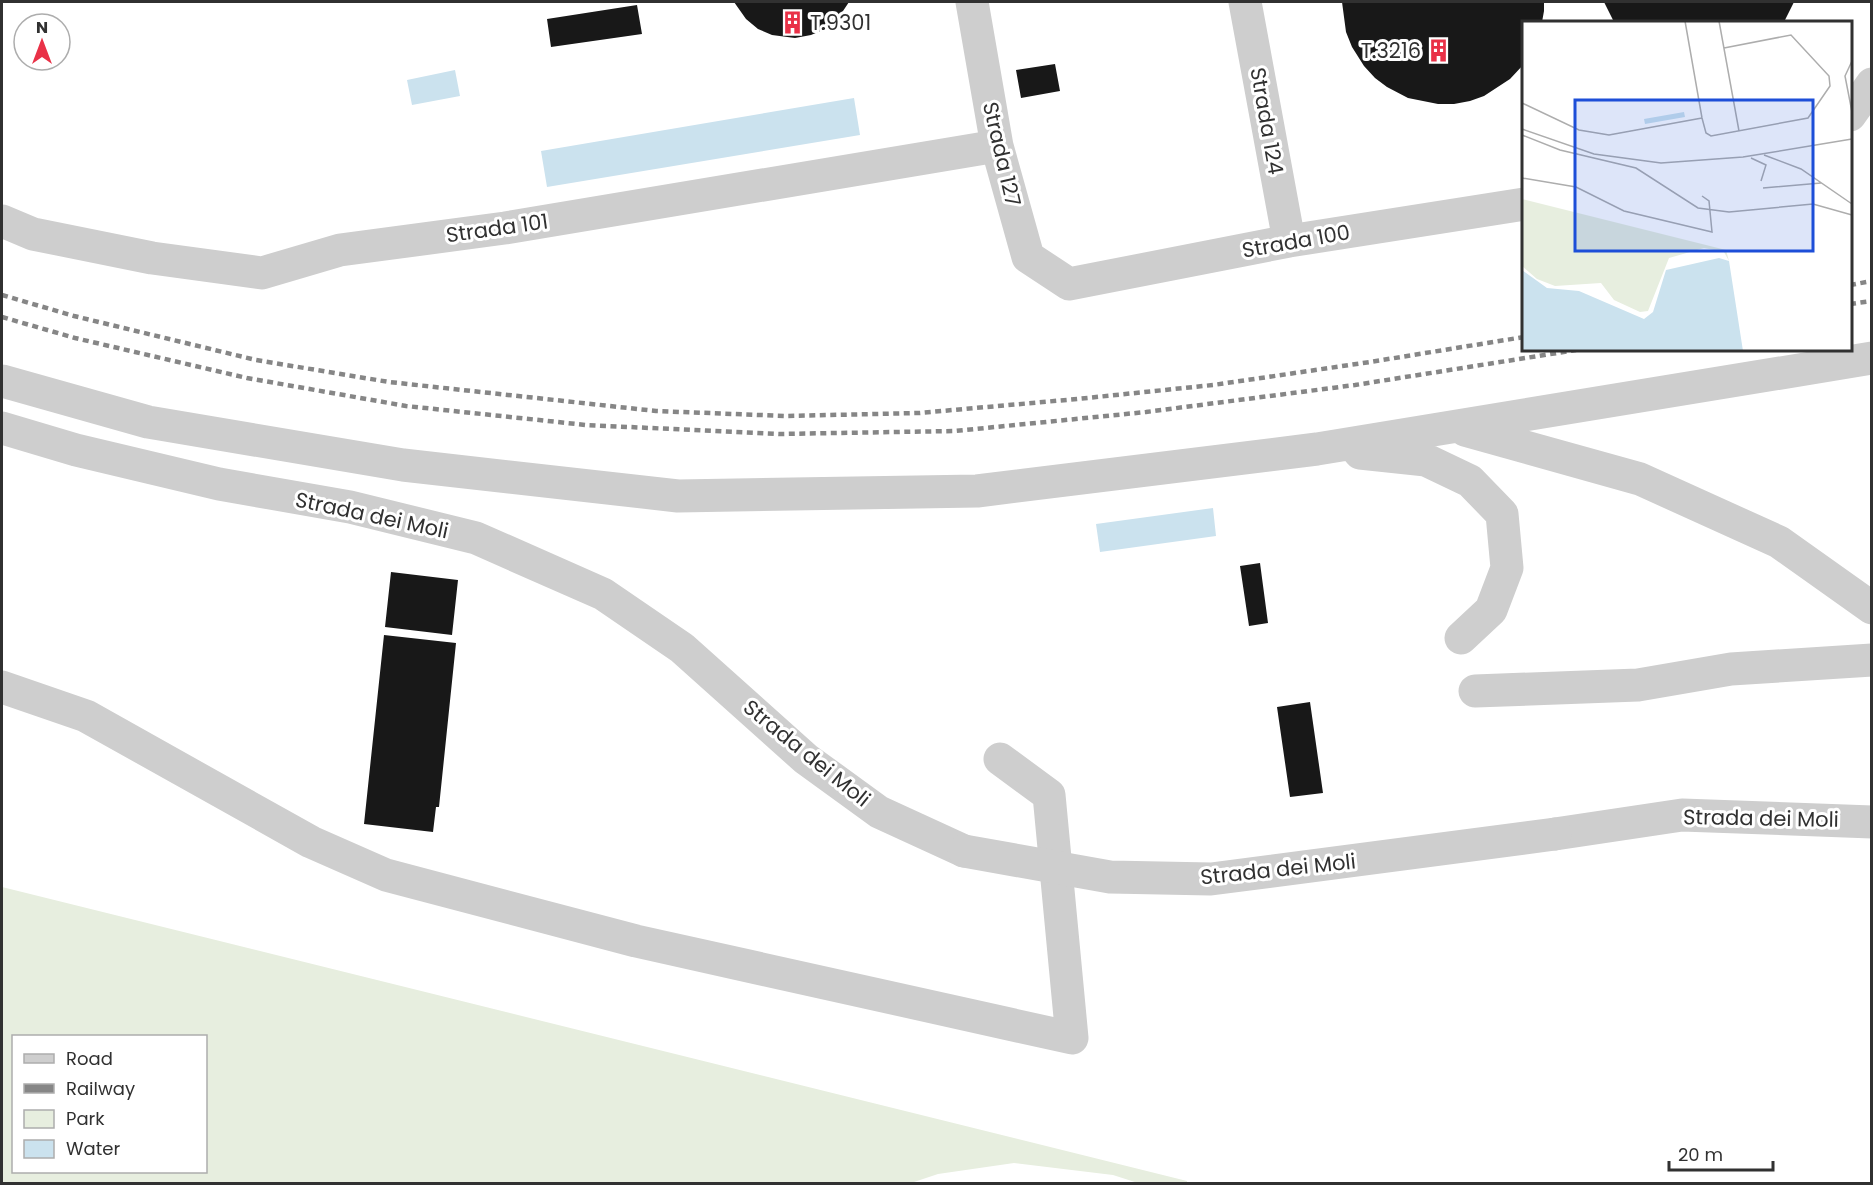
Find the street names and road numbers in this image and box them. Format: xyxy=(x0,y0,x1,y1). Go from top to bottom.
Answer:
street label: Strada 124 xyxy=(1243,65,1291,177)
street label: Strada 127 xyxy=(976,99,1028,209)
street label: Strada 101 xyxy=(444,206,550,250)
street label: Strada 100 xyxy=(1240,217,1352,265)
street label: Strada dei Moli xyxy=(293,485,451,545)
street label: Strada dei Moli xyxy=(737,693,877,813)
street label: Strada dei Moli xyxy=(1683,802,1839,834)
street label: Strada dei Moli xyxy=(1199,846,1357,892)

